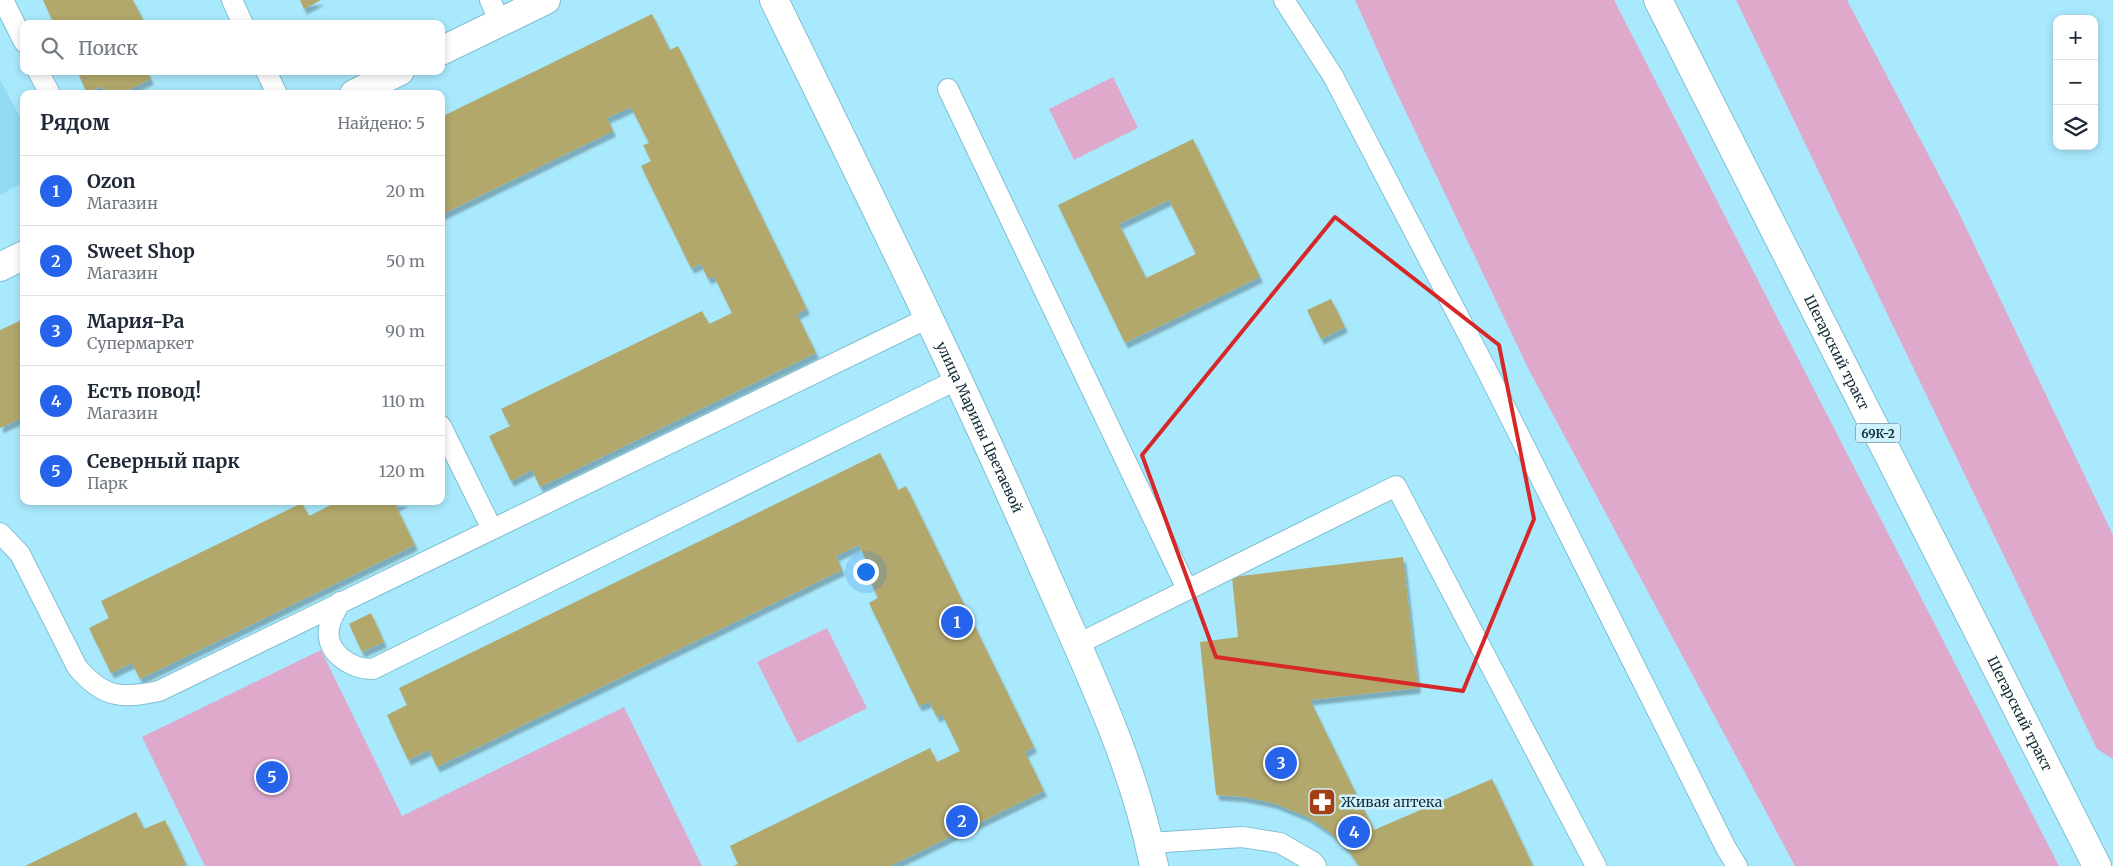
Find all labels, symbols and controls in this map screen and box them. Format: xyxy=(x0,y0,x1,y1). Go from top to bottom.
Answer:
map controls xyxy=(2053,15,2098,150)
button: + xyxy=(2053,15,2098,60)
search box xyxy=(20,20,445,75)
icon: search xyxy=(38,34,66,62)
text: Поиск xyxy=(78,36,138,60)
button: − xyxy=(2053,60,2098,105)
button: layers xyxy=(2053,105,2098,150)
text: Рядом xyxy=(40,109,110,136)
text: Найдено: 5 xyxy=(337,113,425,133)
text: Ozon xyxy=(87,169,136,193)
text: 1 xyxy=(52,181,60,201)
text: 20 m xyxy=(386,181,425,201)
text: Магазин xyxy=(87,193,158,213)
text: Sweet Shop xyxy=(87,239,195,263)
text: 2 xyxy=(51,251,61,271)
text: 50 m xyxy=(386,251,425,271)
text: Магазин xyxy=(87,263,158,283)
street label: Шегарский тракт xyxy=(1800,292,1873,413)
text: Мария-Ра xyxy=(87,309,184,333)
text: 3 xyxy=(51,321,61,341)
text: 90 m xyxy=(385,321,425,341)
text: Супермаркет xyxy=(87,333,194,353)
street label: улица Марины Цветаевой xyxy=(932,339,1027,516)
text: Есть повод! xyxy=(87,379,201,403)
text: 4 xyxy=(51,391,61,411)
text: 110 m xyxy=(382,391,425,411)
text: Магазин xyxy=(87,403,158,423)
road number: 69К-2 xyxy=(1856,423,1900,442)
text: Северный парк xyxy=(87,449,240,473)
text: 5 xyxy=(51,461,61,481)
text: 120 m xyxy=(379,461,425,481)
text: Парк xyxy=(87,473,128,493)
your location xyxy=(853,559,879,585)
pin: 1 xyxy=(941,603,973,641)
street label: Шегарский тракт xyxy=(1983,653,2057,775)
pin: 3 xyxy=(1265,744,1297,782)
pin: 5 xyxy=(256,758,288,796)
pharmacy icon: Живая аптека xyxy=(1307,787,1337,817)
place label: Живая аптека xyxy=(1341,793,1443,811)
pin: 2 xyxy=(946,802,978,840)
pin: 4 xyxy=(1338,813,1370,851)

